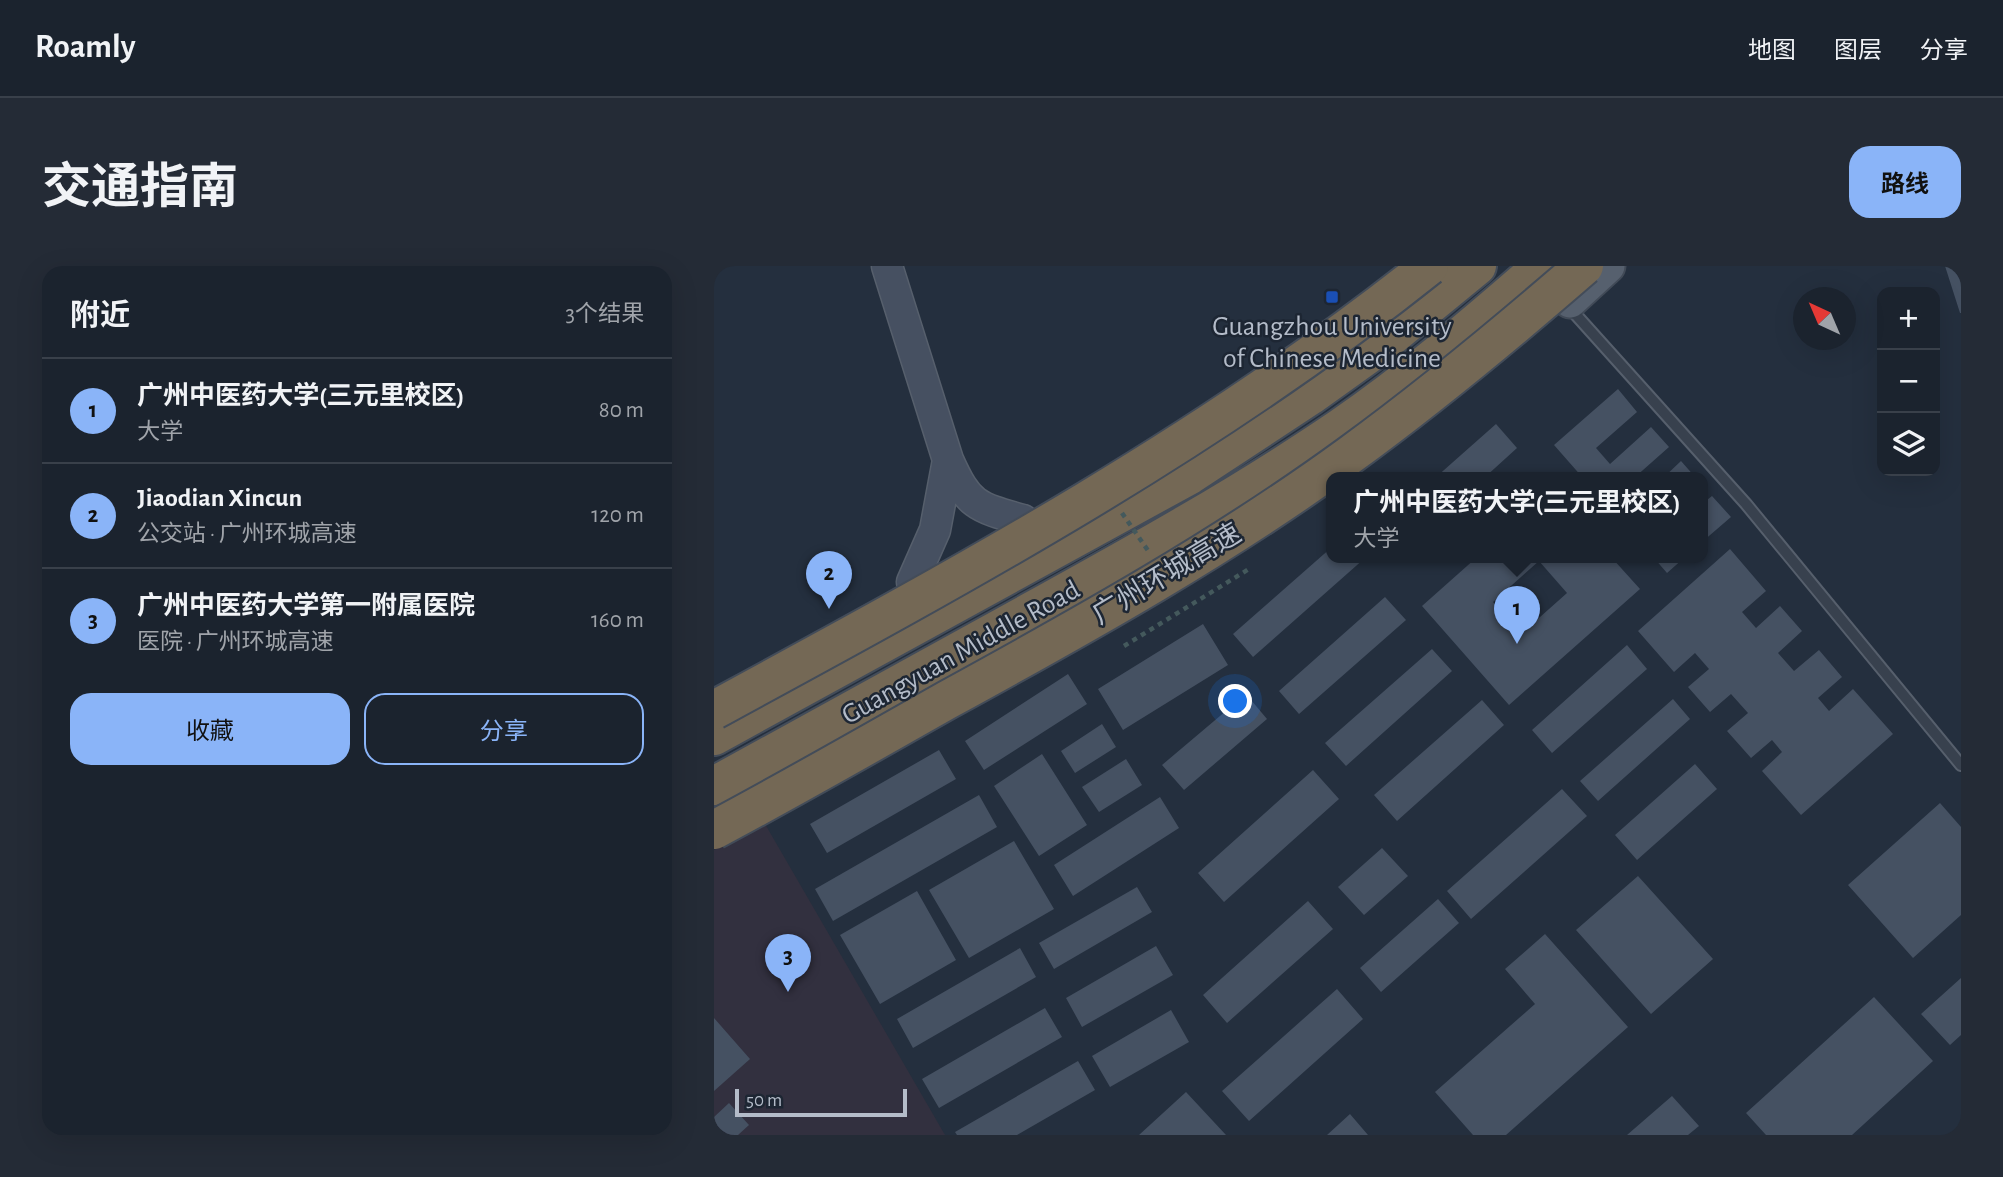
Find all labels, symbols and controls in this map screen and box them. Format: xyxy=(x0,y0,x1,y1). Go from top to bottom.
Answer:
text: Roamly xyxy=(35,31,135,64)
text: 地图 xyxy=(1748,39,1796,63)
text: 图层 xyxy=(1834,39,1882,63)
text: 分享 xyxy=(1920,39,1968,63)
button: 路线 xyxy=(1849,146,1961,218)
text: 交通指南 xyxy=(42,164,238,213)
north arrow xyxy=(1793,287,1856,350)
map controls xyxy=(1877,287,1940,476)
button: + xyxy=(1877,287,1940,350)
marker: Guangzhou University of Chinese Medicine xyxy=(1324,289,1340,305)
text: 附近 xyxy=(70,301,130,331)
text: 3个结果 xyxy=(566,303,644,326)
place label: Guangzhou University of Chinese Medicine xyxy=(1212,313,1452,373)
button: − xyxy=(1877,350,1940,413)
text: 广州中医药大学(三元里校区) xyxy=(137,383,464,409)
text: 1 xyxy=(89,399,97,422)
text: 80 m xyxy=(599,399,644,422)
button: layers xyxy=(1877,413,1940,476)
text: 大学 xyxy=(137,421,183,444)
popup xyxy=(1326,472,1708,563)
text: Jiaodian Xincun xyxy=(137,485,302,511)
text: 广州中医药大学(三元里校区) xyxy=(1353,490,1681,516)
text: 2 xyxy=(88,504,98,527)
text: 120 m xyxy=(591,504,644,527)
street label: 广州环城高速 xyxy=(1087,518,1246,630)
text: 公交站 · 广州环城高速 xyxy=(137,523,357,546)
text: 大学 xyxy=(1353,528,1399,551)
pin: 2 xyxy=(806,551,852,609)
street label: Guangyuan Middle Road xyxy=(837,576,1085,730)
pin: 1 xyxy=(1494,586,1540,644)
text: 广州中医药大学第一附属医院 xyxy=(137,593,475,619)
text: 3 xyxy=(88,609,98,632)
text: 160 m xyxy=(591,609,644,632)
text: 医院 · 广州环城高速 xyxy=(137,631,334,654)
your location xyxy=(1218,684,1252,718)
button: 收藏 xyxy=(70,693,350,765)
button: 分享 xyxy=(364,693,644,765)
pin: 3 xyxy=(765,934,811,992)
scale bar xyxy=(735,1086,906,1118)
text: 50 m xyxy=(746,1091,782,1110)

